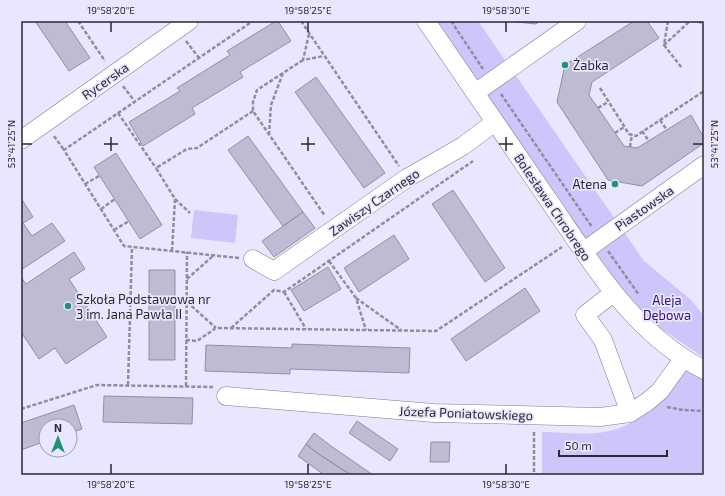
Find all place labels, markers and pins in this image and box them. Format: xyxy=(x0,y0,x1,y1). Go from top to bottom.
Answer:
place label: Żabka xyxy=(573,57,609,73)
marker: Żabka xyxy=(560,60,570,70)
place label: Atena xyxy=(572,176,607,192)
marker: Atena xyxy=(610,179,620,189)
place label: Szkoła Podstawowa nr 3 im. Jana Pawła II xyxy=(76,291,211,322)
marker: Szkoła Podstawowa nr 3 im. Jana Pawła II xyxy=(63,301,73,311)

